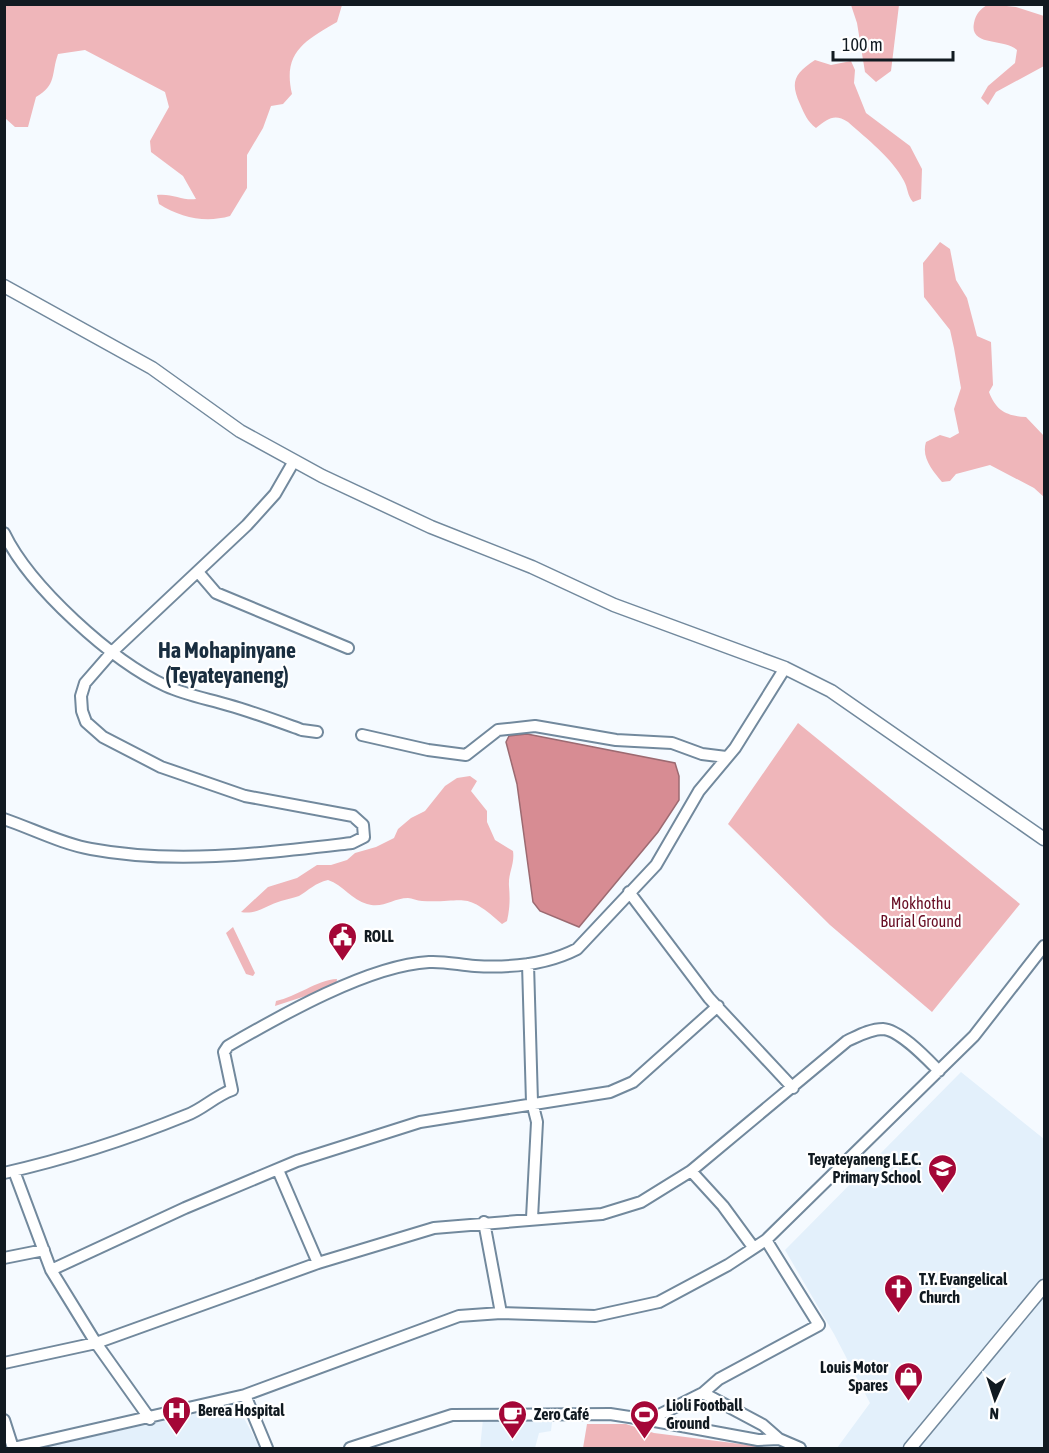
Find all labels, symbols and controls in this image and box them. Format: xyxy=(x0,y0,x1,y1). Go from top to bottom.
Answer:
scale bar xyxy=(833,24,953,62)
text: 100 m xyxy=(842,34,883,55)
district label: Ha Mohapinyane (Teyateyaneng) xyxy=(158,637,296,688)
park label: Mokhothu Burial Ground xyxy=(880,894,962,930)
public building icon: ROLL xyxy=(327,920,359,962)
place label: ROLL xyxy=(364,927,394,945)
place label: Teyateyaneng L.E.C. Primary School xyxy=(808,1150,922,1186)
school or university icon: Teyateyaneng L.E.C. Primary School xyxy=(926,1152,958,1194)
place label: T.Y. Evangelical Church xyxy=(919,1270,1008,1306)
church icon: T.Y. Evangelical Church xyxy=(882,1272,914,1314)
place label: Louis Motor Spares xyxy=(820,1358,888,1394)
shop icon: Louis Motor Spares xyxy=(893,1360,925,1402)
north arrow xyxy=(965,1369,1025,1429)
hospital icon: Berea Hospital xyxy=(161,1394,193,1436)
place label: Lioli Football Ground xyxy=(666,1396,744,1432)
cafe icon: Zero Café xyxy=(497,1398,529,1440)
sports icon: Lioli Football Ground xyxy=(629,1398,661,1440)
place label: Berea Hospital xyxy=(198,1401,285,1419)
place label: Zero Café xyxy=(534,1405,589,1423)
text: N xyxy=(989,1405,999,1423)

